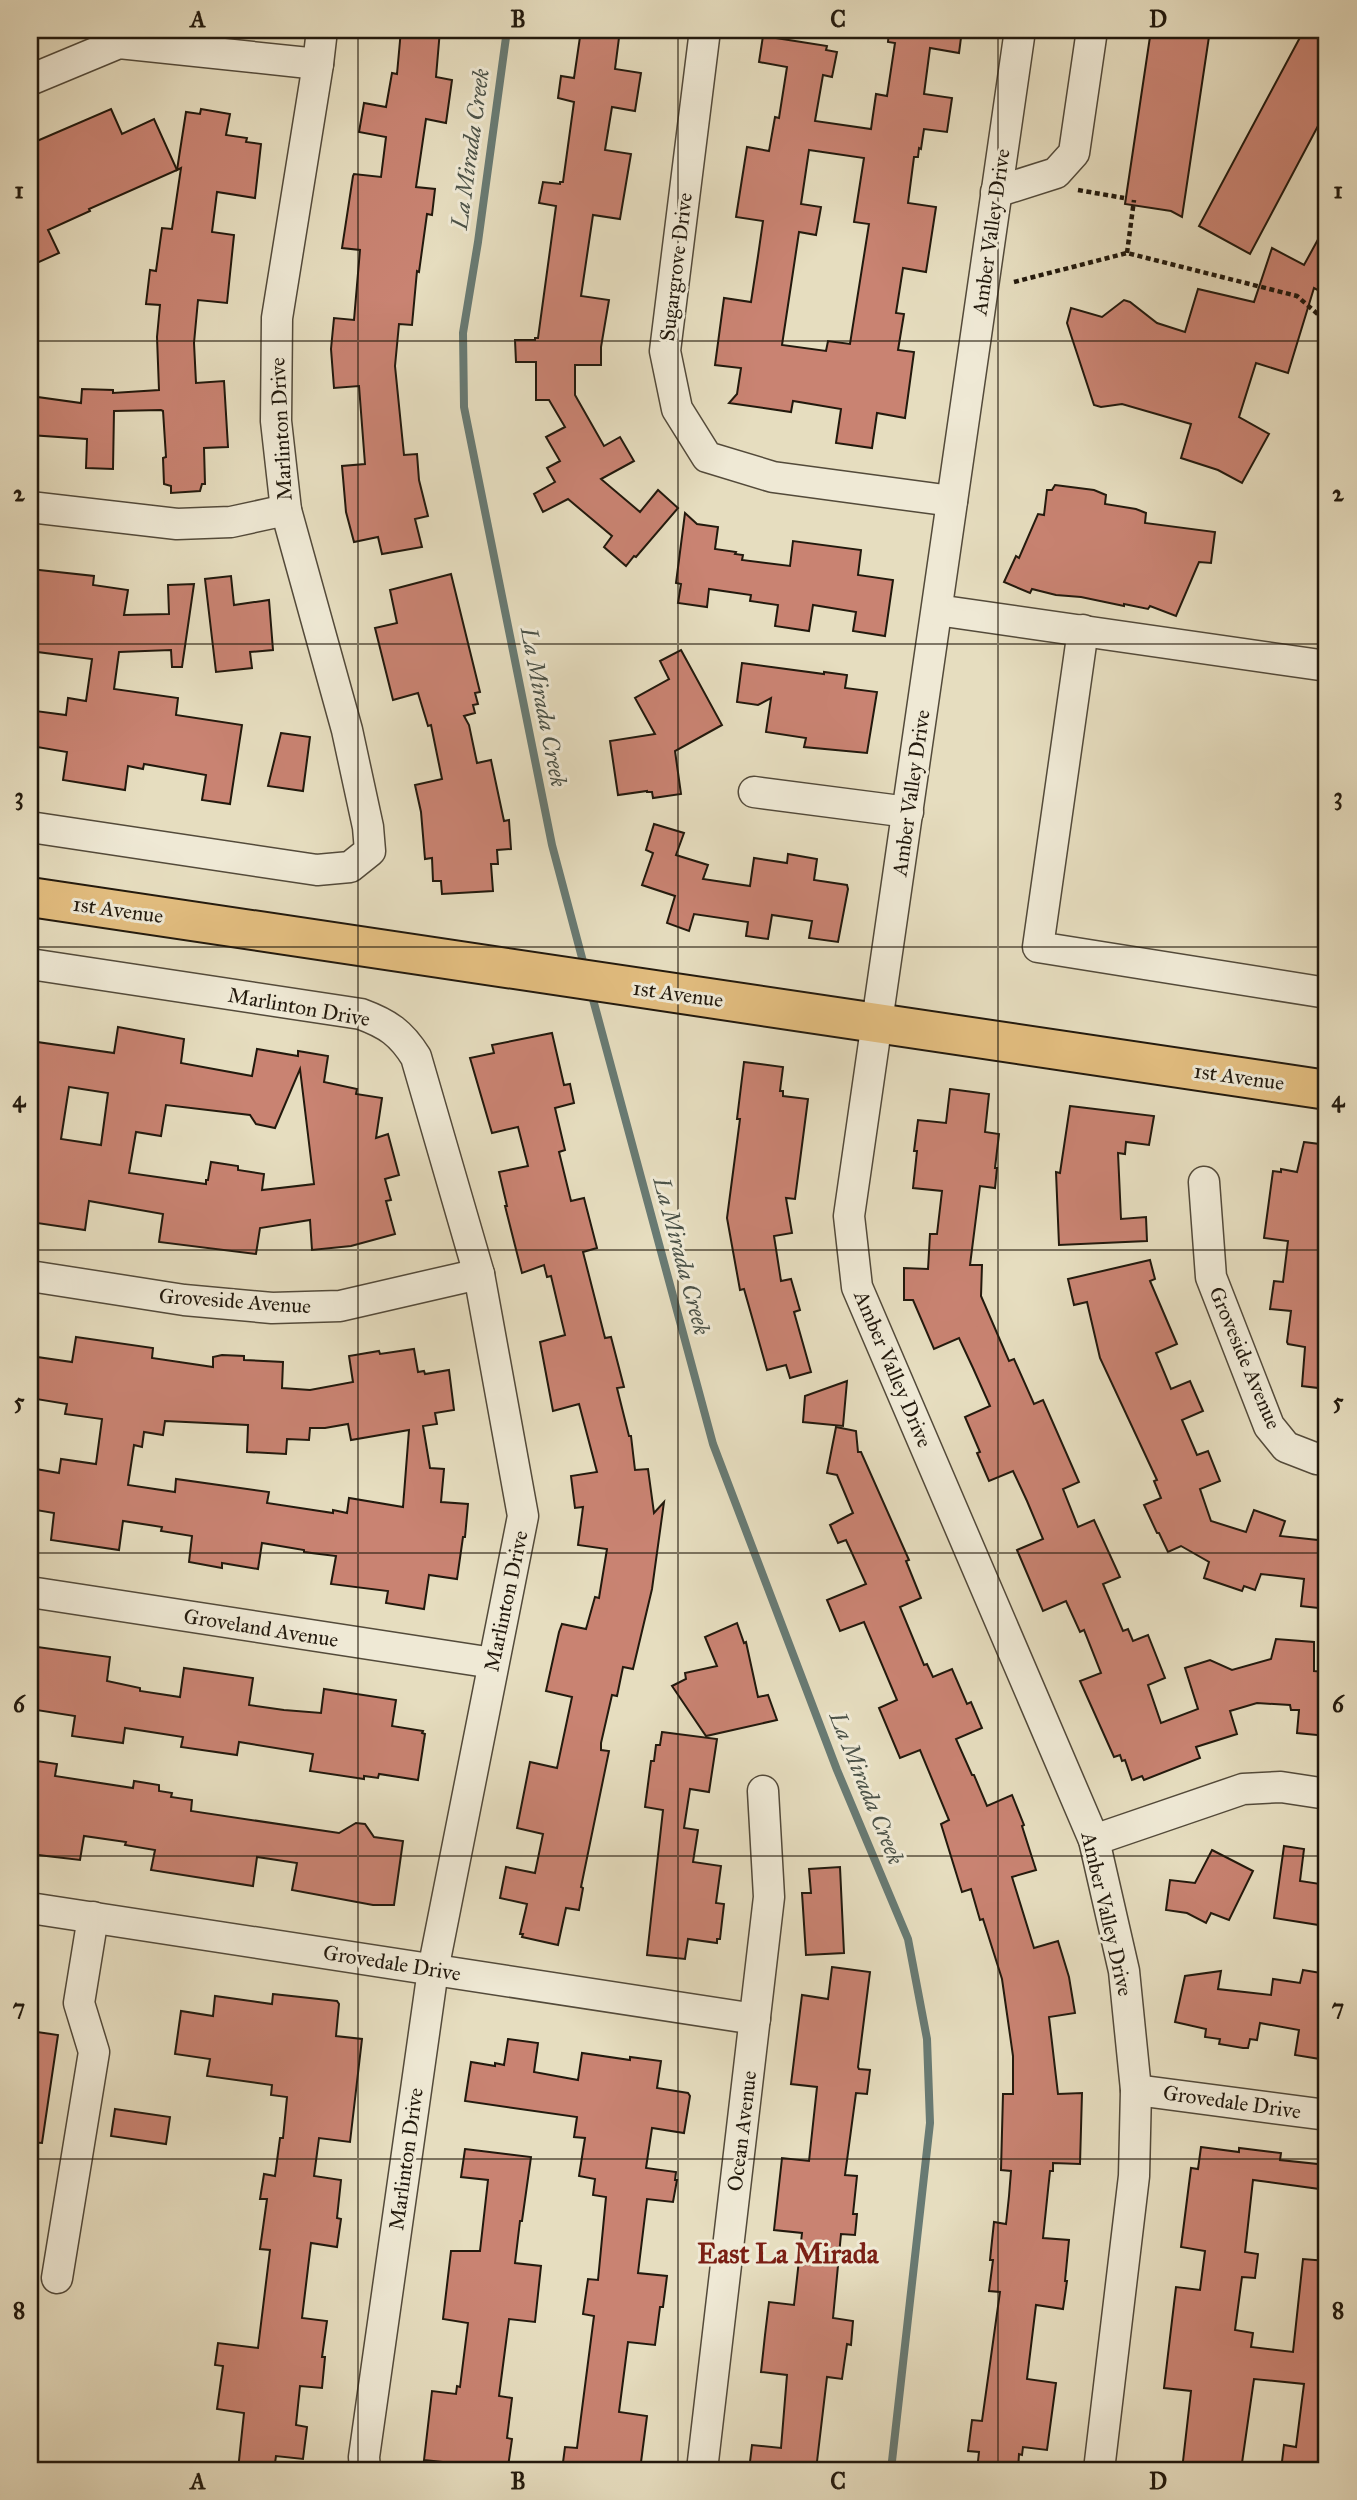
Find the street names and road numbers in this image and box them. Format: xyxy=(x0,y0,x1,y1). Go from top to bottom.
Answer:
street label: Amber Valley Drive xyxy=(966,147,1016,318)
street label: Sugargrove Drive xyxy=(654,191,698,343)
street label: Marlinton Drive xyxy=(264,356,298,501)
street label: Amber Valley Drive xyxy=(886,708,936,879)
street label: 1st Avenue xyxy=(71,891,165,929)
street label: 1st Avenue xyxy=(631,975,725,1013)
street label: Marlinton Drive xyxy=(226,982,372,1032)
street label: 1st Avenue xyxy=(1192,1058,1286,1096)
street label: Groveside Avenue xyxy=(158,1283,312,1319)
street label: Groveside Avenue xyxy=(1203,1283,1287,1433)
street label: Amber Valley Drive xyxy=(848,1286,938,1451)
street label: Marlinton Drive xyxy=(478,1528,534,1674)
street label: Groveland Avenue xyxy=(182,1603,340,1653)
street label: Amber Valley Drive xyxy=(1075,1828,1139,1999)
street label: Grovedale Drive xyxy=(321,1939,463,1987)
street label: Ocean Avenue xyxy=(722,2069,762,2193)
street label: Grovedale Drive xyxy=(1161,2079,1303,2125)
street label: Marlinton Drive xyxy=(383,2086,429,2232)

